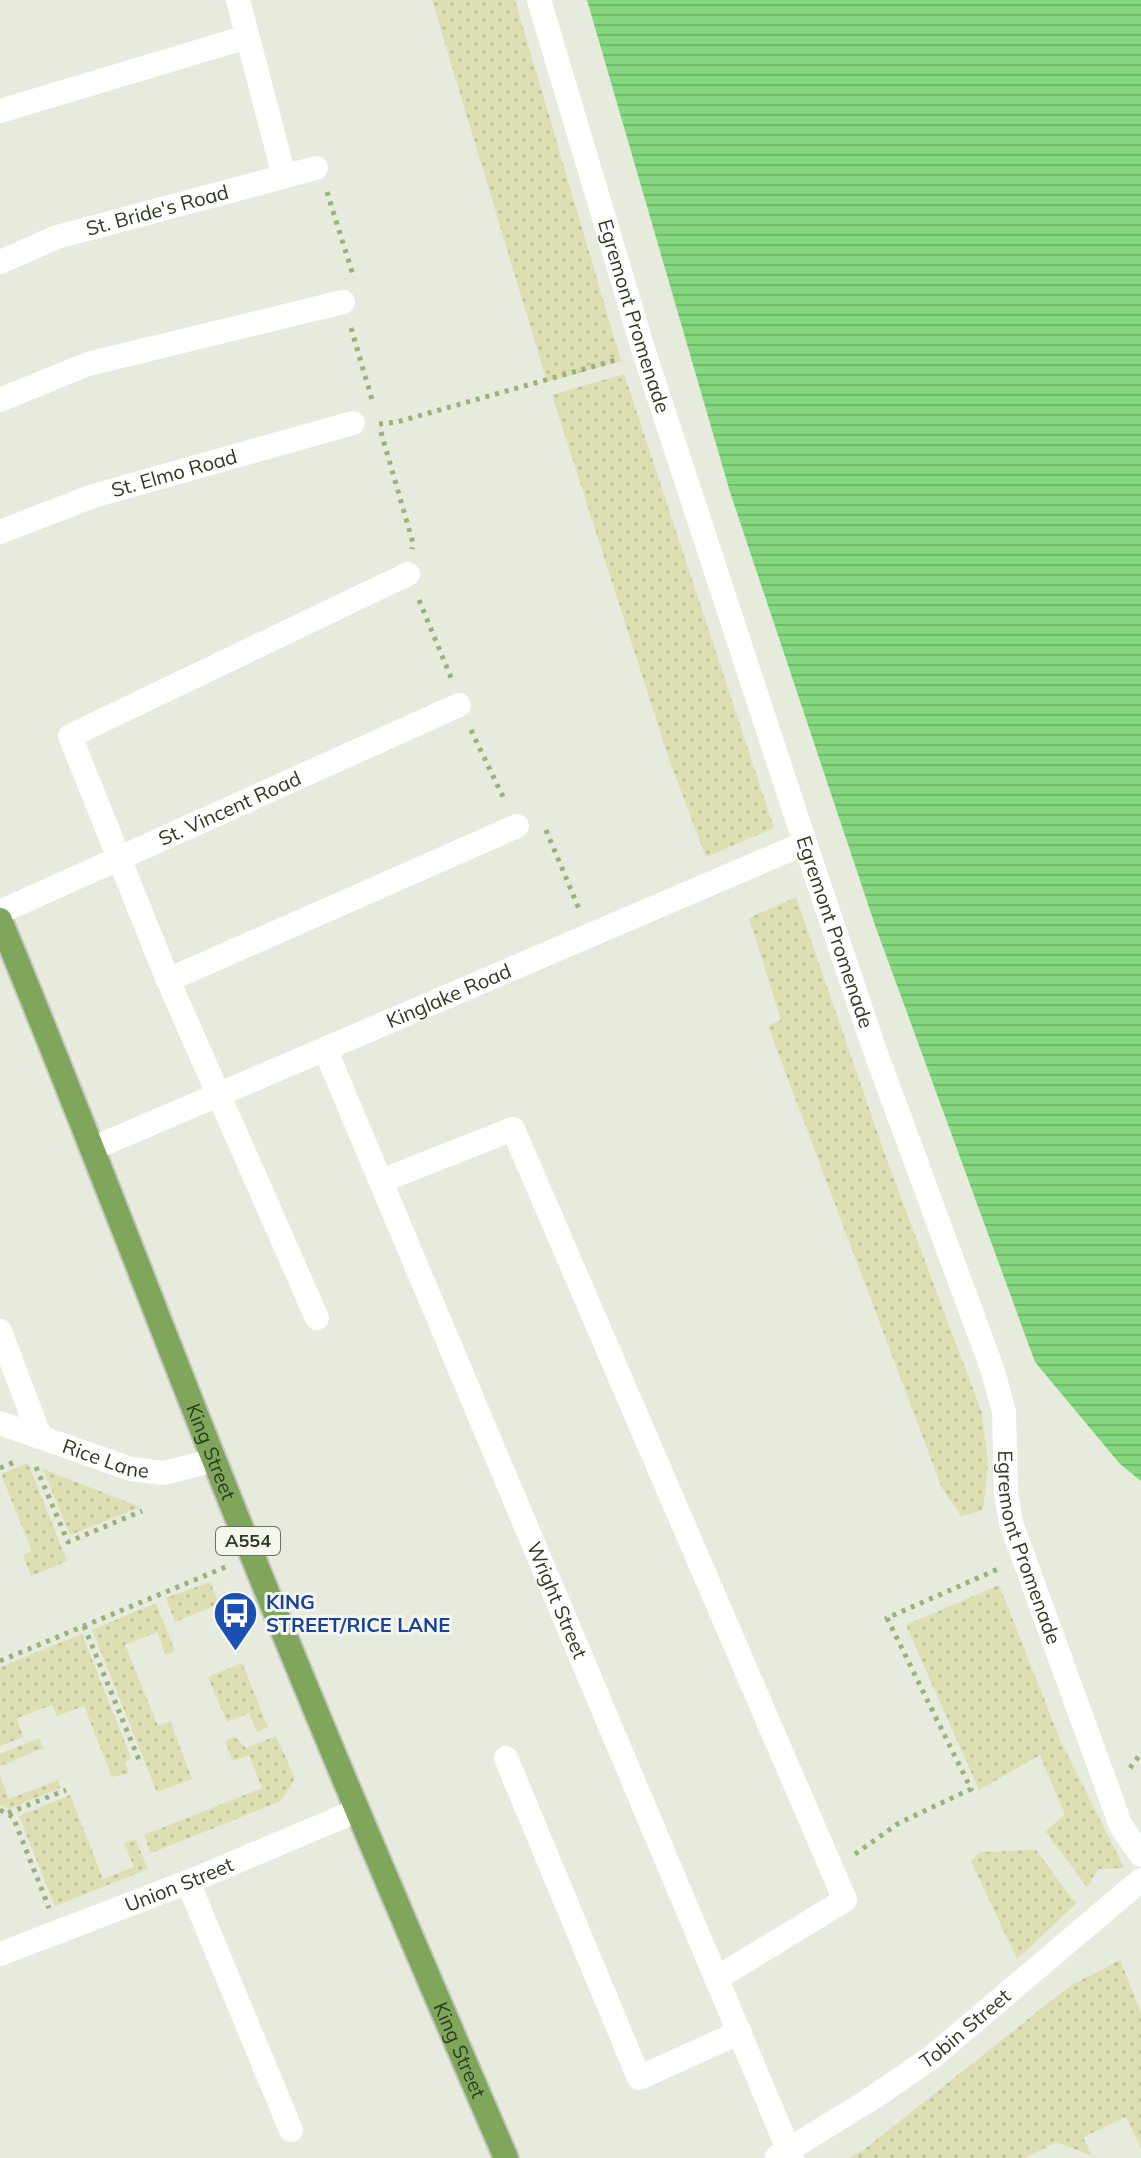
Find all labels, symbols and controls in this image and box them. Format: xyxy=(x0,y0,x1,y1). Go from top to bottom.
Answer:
street label: St. Bride's Road xyxy=(83,179,231,241)
street label: Egremont Promenade xyxy=(593,216,676,416)
street label: St. Elmo Road xyxy=(108,443,240,502)
street label: St. Vincent Road xyxy=(154,765,305,851)
street label: Egremont Promenade xyxy=(792,833,879,1031)
street label: Kinglake Road xyxy=(382,958,515,1033)
street label: King Street xyxy=(181,1400,242,1503)
street label: Rice Lane xyxy=(59,1433,151,1483)
street label: Egremont Promenade xyxy=(993,1450,1067,1648)
road number: A554 xyxy=(216,1527,280,1555)
street label: Wright Street xyxy=(522,1538,593,1662)
place label: KING STREET/RICE LANE xyxy=(266,1589,450,1637)
bus stop icon: KING STREET/RICE LANE xyxy=(211,1590,259,1653)
street label: Union Street xyxy=(121,1851,237,1917)
street label: Tobin Street xyxy=(915,1983,1015,2074)
street label: King Street xyxy=(428,1998,492,2102)

